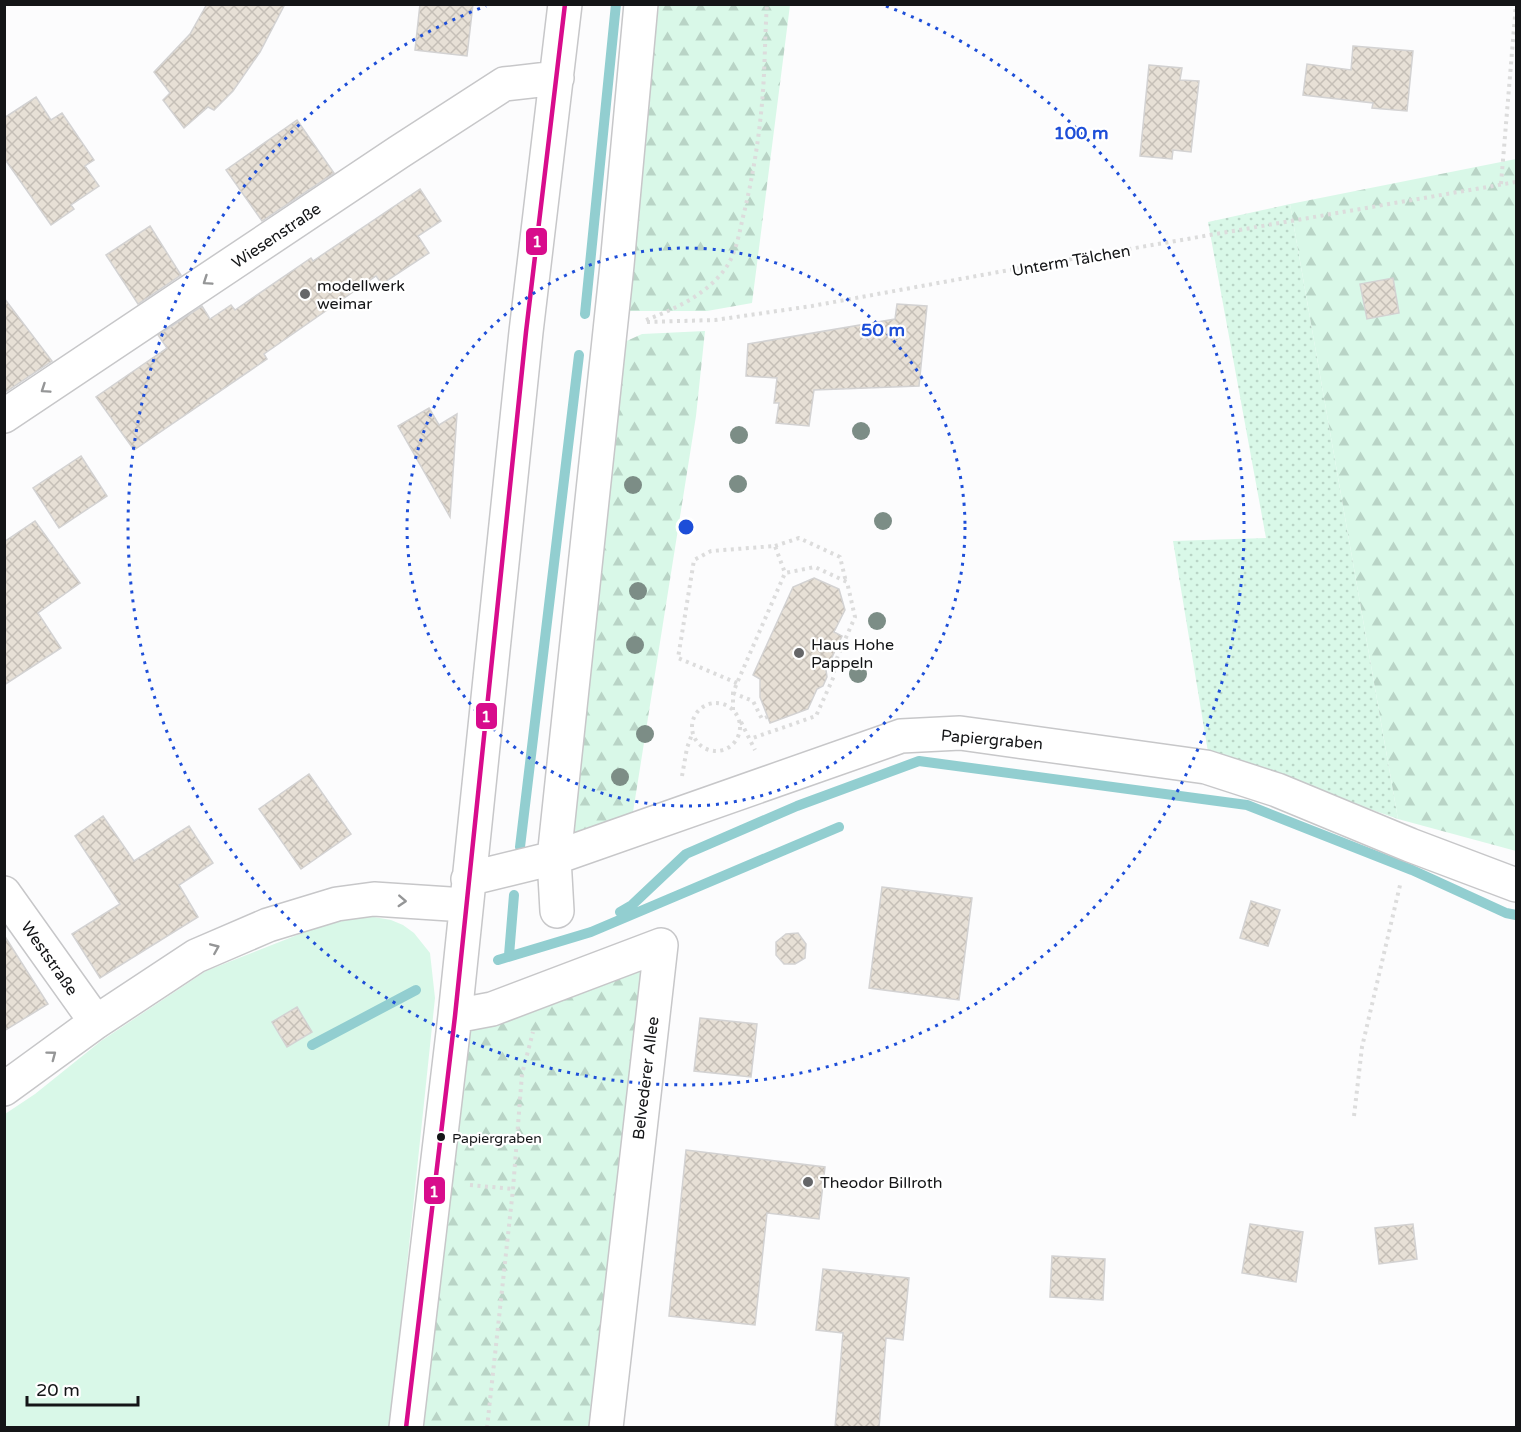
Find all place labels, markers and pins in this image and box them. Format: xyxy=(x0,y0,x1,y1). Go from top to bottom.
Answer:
place label: modellwerk weimar xyxy=(317,276,405,314)
marker: modellwerk weimar xyxy=(298,287,312,301)
centre of rings xyxy=(676,517,696,537)
place label: Haus Hohe Pappeln xyxy=(811,635,894,673)
marker: Haus Hohe Pappeln xyxy=(792,646,806,660)
place label: Papiergraben xyxy=(452,1130,542,1147)
marker: Papiergraben xyxy=(435,1131,447,1143)
place label: Theodor Billroth xyxy=(820,1173,943,1193)
marker: Theodor Billroth xyxy=(801,1175,815,1189)

